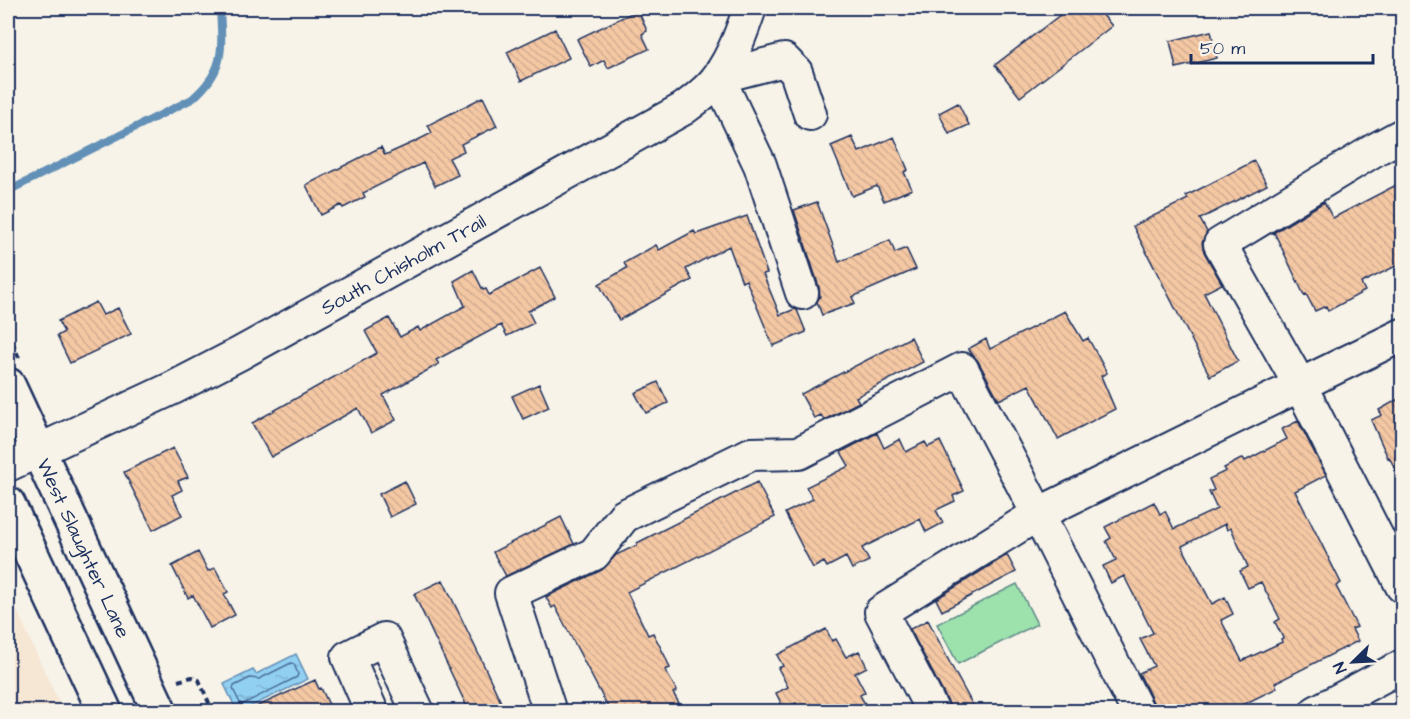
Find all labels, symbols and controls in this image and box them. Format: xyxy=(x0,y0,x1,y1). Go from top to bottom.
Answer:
scale bar xyxy=(1191,27,1372,65)
text: 50 m xyxy=(1200,36,1245,61)
street label: South Chisholm Trail xyxy=(316,208,491,322)
street label: West Slaughter Lane xyxy=(28,454,137,643)
north arrow xyxy=(1323,632,1383,692)
text: N xyxy=(1328,659,1352,677)

